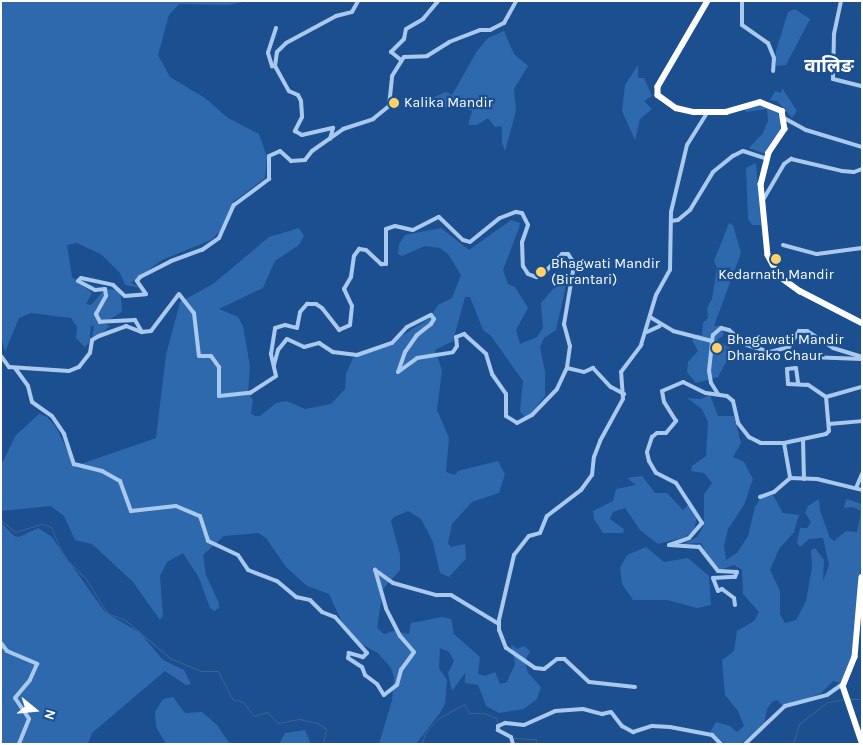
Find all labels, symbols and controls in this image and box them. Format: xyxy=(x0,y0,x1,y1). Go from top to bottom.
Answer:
district label: वालिङ xyxy=(804,56,854,78)
place label: Kalika Mandir xyxy=(404,95,493,111)
marker: Kalika Mandir xyxy=(388,97,400,109)
marker: Kedarnath Mandir xyxy=(770,253,782,265)
place label: Bhagwati Mandir (Birantari) xyxy=(551,256,660,288)
marker: Bhagwati Mandir (Birantari) xyxy=(535,266,547,278)
place label: Kedarnath Mandir xyxy=(718,267,834,283)
place label: Bhagawati Mandir Dharako Chaur xyxy=(727,332,844,364)
marker: Bhagawati Mandir Dharako Chaur xyxy=(711,342,723,354)
north arrow xyxy=(10,685,60,735)
text: N xyxy=(40,707,59,722)

